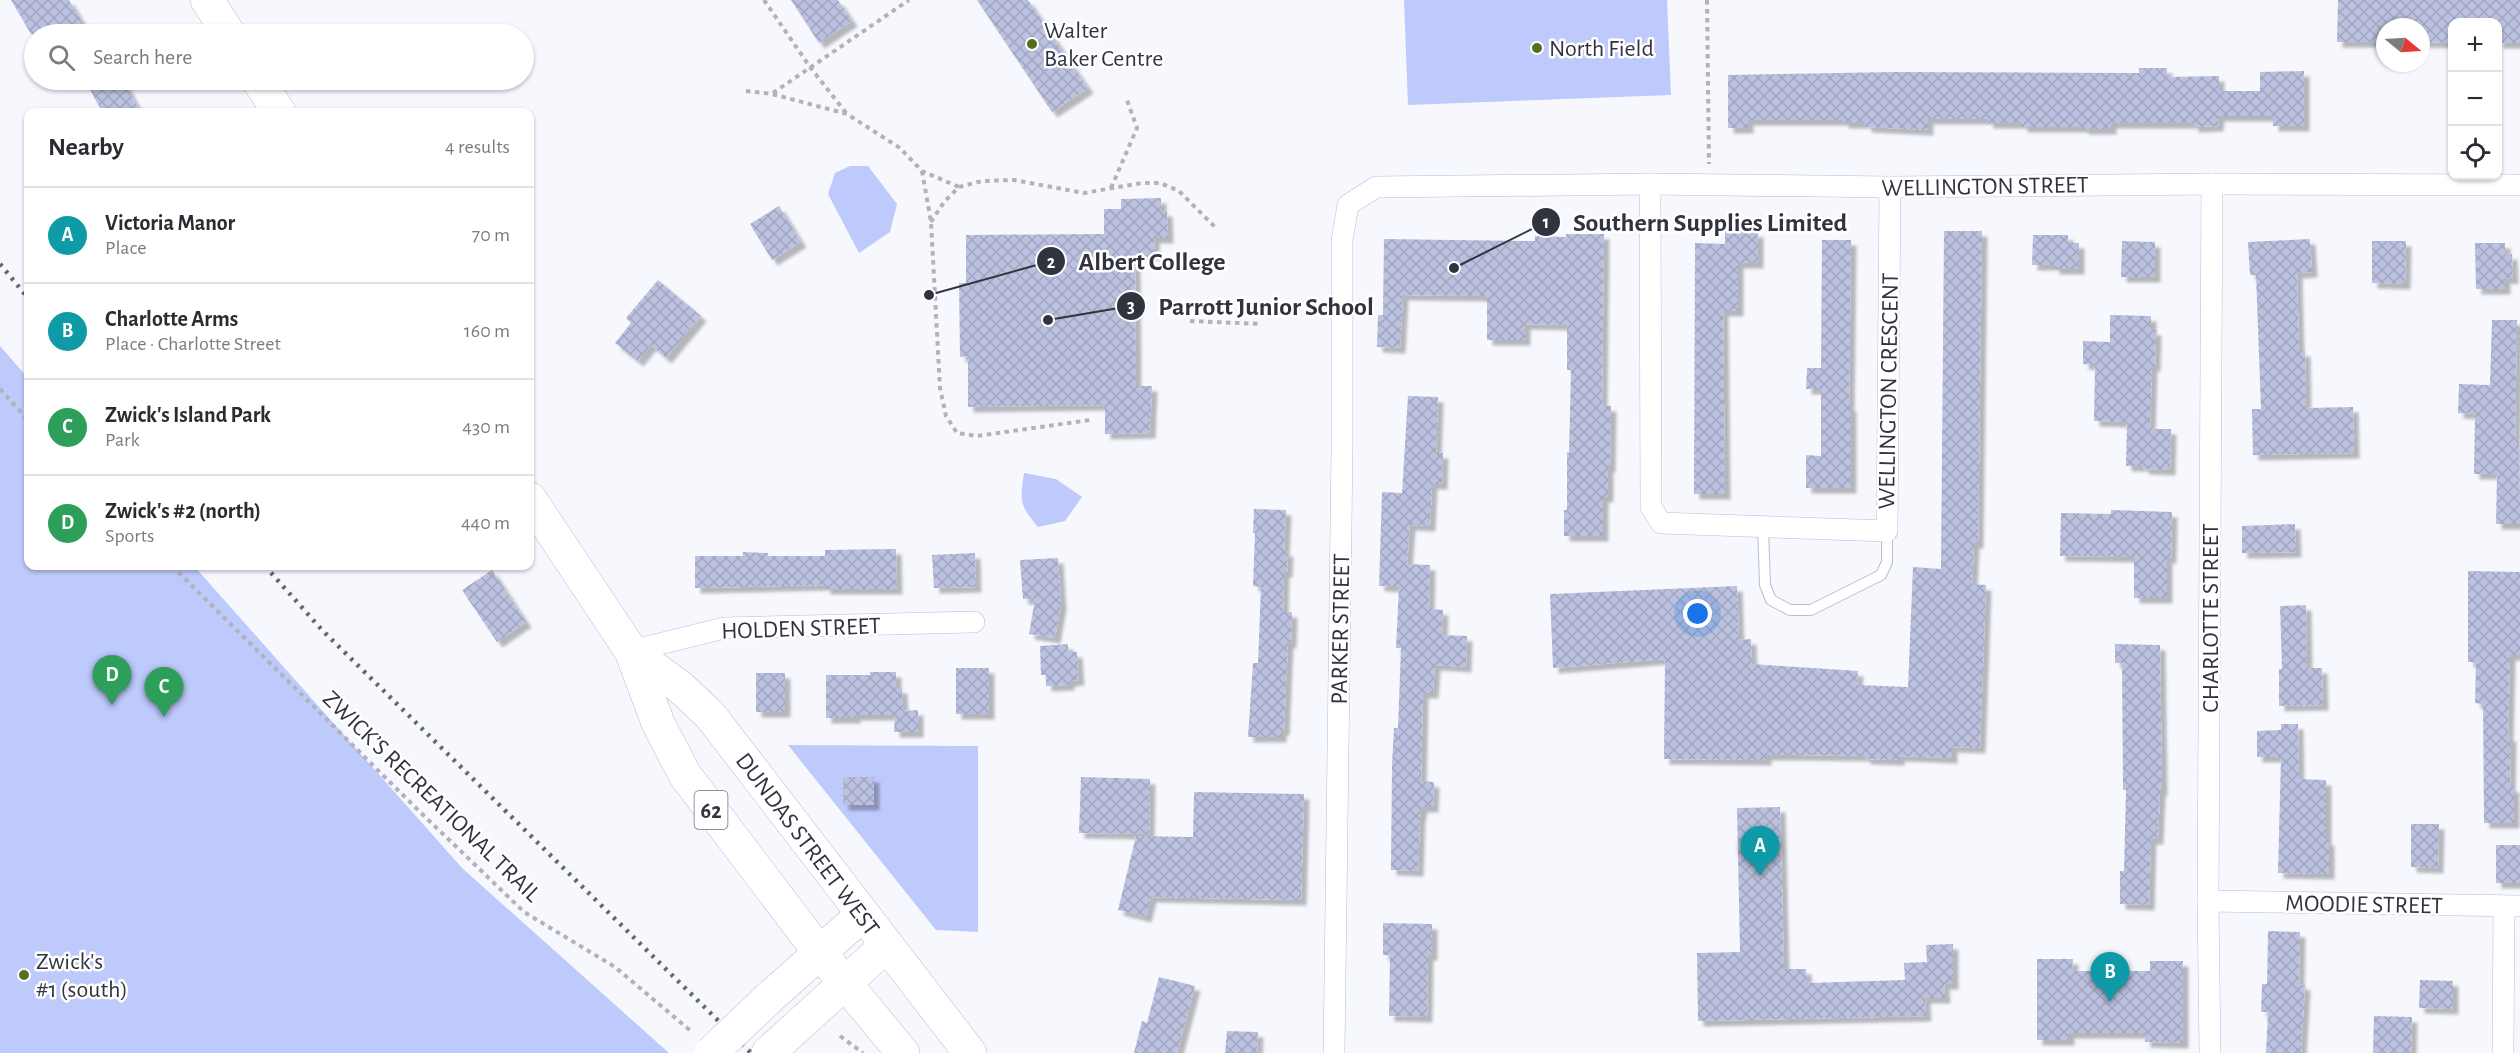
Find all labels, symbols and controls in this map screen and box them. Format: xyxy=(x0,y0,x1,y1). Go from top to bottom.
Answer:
north arrow xyxy=(2376,18,2430,72)
map controls xyxy=(2448,18,2502,180)
button: + xyxy=(2448,18,2502,72)
place label: Walter Baker Centre xyxy=(1044,19,1163,71)
search box xyxy=(24,24,534,90)
marker: Walter Baker Centre xyxy=(1025,37,1039,51)
place label: North Field xyxy=(1549,37,1654,61)
icon: search xyxy=(45,41,78,74)
marker: North Field xyxy=(1530,41,1544,55)
text: Search here xyxy=(93,46,192,68)
button: − xyxy=(2448,72,2502,126)
button: locate xyxy=(2448,126,2502,180)
text: Nearby xyxy=(48,134,124,160)
text: 4 results xyxy=(445,137,510,157)
street label: WELLINGTON STREET xyxy=(1881,173,2089,201)
callout: Southern Supplies Limited xyxy=(1531,200,1859,244)
text: Southern Supplies Limited xyxy=(1573,210,1847,236)
text: Victoria Manor xyxy=(105,212,235,234)
text: 1 xyxy=(1543,214,1549,232)
text: A xyxy=(62,225,74,245)
text: 70 m xyxy=(472,225,510,245)
text: Place xyxy=(105,238,146,258)
callout: Albert College xyxy=(1036,239,1237,283)
text: Albert College xyxy=(1078,249,1226,275)
text: 2 xyxy=(1047,254,1056,272)
street label: WELLINGTON CRESCENT xyxy=(1875,272,1903,510)
callout: Parrott Junior School xyxy=(1116,284,1386,328)
text: Parrott Junior School xyxy=(1158,294,1374,320)
text: 3 xyxy=(1127,298,1135,316)
text: Charlotte Arms xyxy=(105,308,238,330)
text: B xyxy=(62,321,73,341)
text: 160 m xyxy=(464,321,510,341)
text: Place · Charlotte Street xyxy=(105,334,281,354)
text: Zwick's Island Park xyxy=(105,404,271,426)
text: C xyxy=(62,417,73,437)
text: 430 m xyxy=(462,417,510,437)
text: Park xyxy=(105,430,140,450)
text: Zwick's #2 (north) xyxy=(105,500,261,522)
text: D xyxy=(61,513,74,533)
text: 440 m xyxy=(461,513,510,533)
street label: CHARLOTTE STREET xyxy=(2199,523,2223,713)
text: Sports xyxy=(105,526,154,546)
street label: PARKER STREET xyxy=(1328,553,1354,705)
your location xyxy=(1683,599,1712,628)
street label: HOLDEN STREET xyxy=(721,614,881,644)
pin: D xyxy=(92,656,132,705)
pin: C xyxy=(144,668,184,717)
street label: ZWICK’S RECREATIONAL TRAIL xyxy=(318,687,545,907)
street label: DUNDAS STREET WEST xyxy=(731,749,884,941)
road number: 62 xyxy=(694,791,728,829)
pin: A xyxy=(1740,826,1780,876)
street label: MOODIE STREET xyxy=(2285,892,2443,918)
place label: Zwick's #1 (south) xyxy=(36,950,128,1002)
pin: B xyxy=(2090,952,2130,1002)
marker: Zwick's #1 (south) xyxy=(17,968,31,982)

